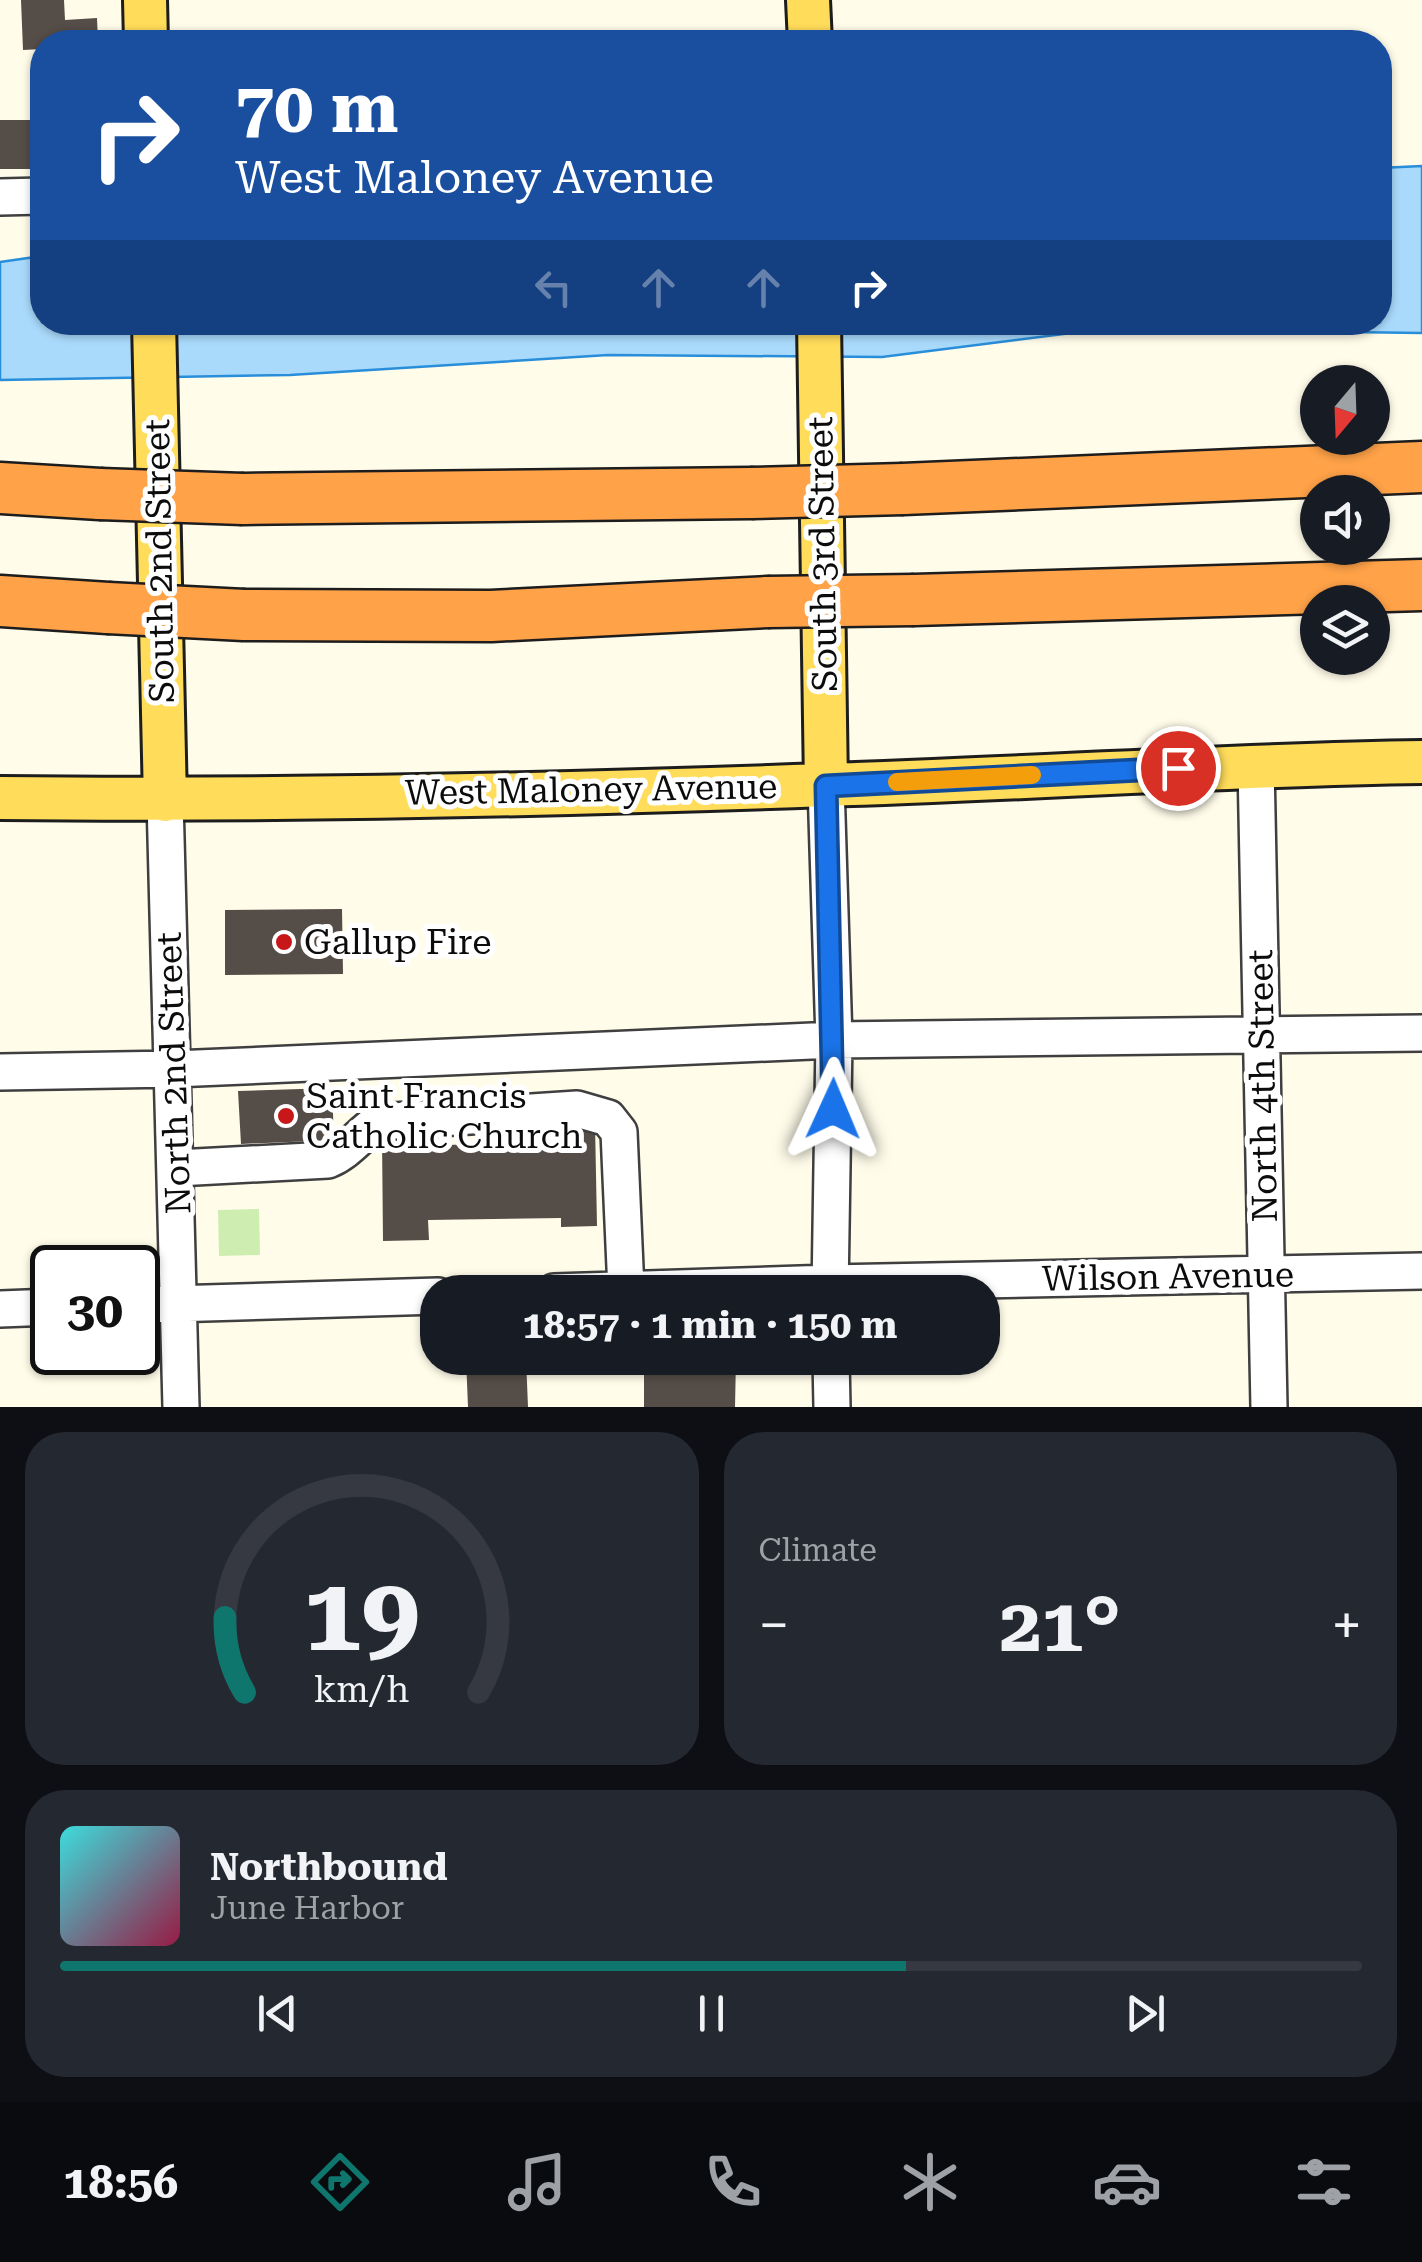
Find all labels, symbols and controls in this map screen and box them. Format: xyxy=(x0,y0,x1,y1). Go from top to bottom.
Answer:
text: 70 m xyxy=(235,67,399,149)
icon: right xyxy=(70,70,200,200)
text: West Maloney Avenue xyxy=(235,151,714,204)
icon: left xyxy=(526,260,581,315)
icon: ahead xyxy=(631,260,686,315)
icon: ahead xyxy=(736,260,791,315)
icon: right xyxy=(841,260,896,315)
north arrow xyxy=(1300,365,1390,455)
map controls xyxy=(1300,365,1390,675)
street label: South 3rd Street xyxy=(800,416,846,692)
street label: South 2nd Street xyxy=(137,419,183,703)
button: sound xyxy=(1300,475,1390,565)
button: layers xyxy=(1300,585,1390,675)
pin xyxy=(1136,726,1221,811)
icon: arrive xyxy=(1151,741,1206,796)
street label: West Maloney Avenue xyxy=(404,766,778,814)
place label: Gallup Fire xyxy=(304,922,491,963)
street label: North 2nd Street xyxy=(149,931,199,1215)
marker: Gallup Fire xyxy=(273,931,295,953)
street label: North 4th Street xyxy=(1240,949,1286,1223)
position arrow xyxy=(781,1057,885,1161)
place label: Saint Francis Catholic Church xyxy=(306,1076,583,1157)
marker: Saint Francis Catholic Church xyxy=(275,1105,297,1127)
speed limit sign: 30 xyxy=(30,1245,160,1375)
street label: Wilson Avenue xyxy=(1042,1254,1294,1300)
text: 18:57 · 1 min · 150 m xyxy=(523,1303,897,1347)
text: Climate xyxy=(759,1531,877,1569)
text: 19 xyxy=(304,1554,420,1675)
text: 21° xyxy=(1000,1581,1121,1669)
text: − xyxy=(759,1593,789,1657)
text: + xyxy=(1331,1593,1362,1657)
text: km/h xyxy=(314,1669,410,1711)
text: Northbound xyxy=(210,1845,448,1889)
text: June Harbor xyxy=(210,1889,404,1927)
icon: previous xyxy=(250,1986,305,2041)
icon: pause xyxy=(684,1986,739,2041)
icon: next xyxy=(1118,1986,1173,2041)
icon: directions xyxy=(305,2147,375,2217)
icon: music xyxy=(502,2147,572,2217)
icon: phone xyxy=(698,2147,768,2217)
icon: climate xyxy=(895,2147,965,2217)
icon: car xyxy=(1092,2147,1162,2217)
icon: filters xyxy=(1289,2147,1359,2217)
text: 18:56 xyxy=(63,2156,178,2209)

